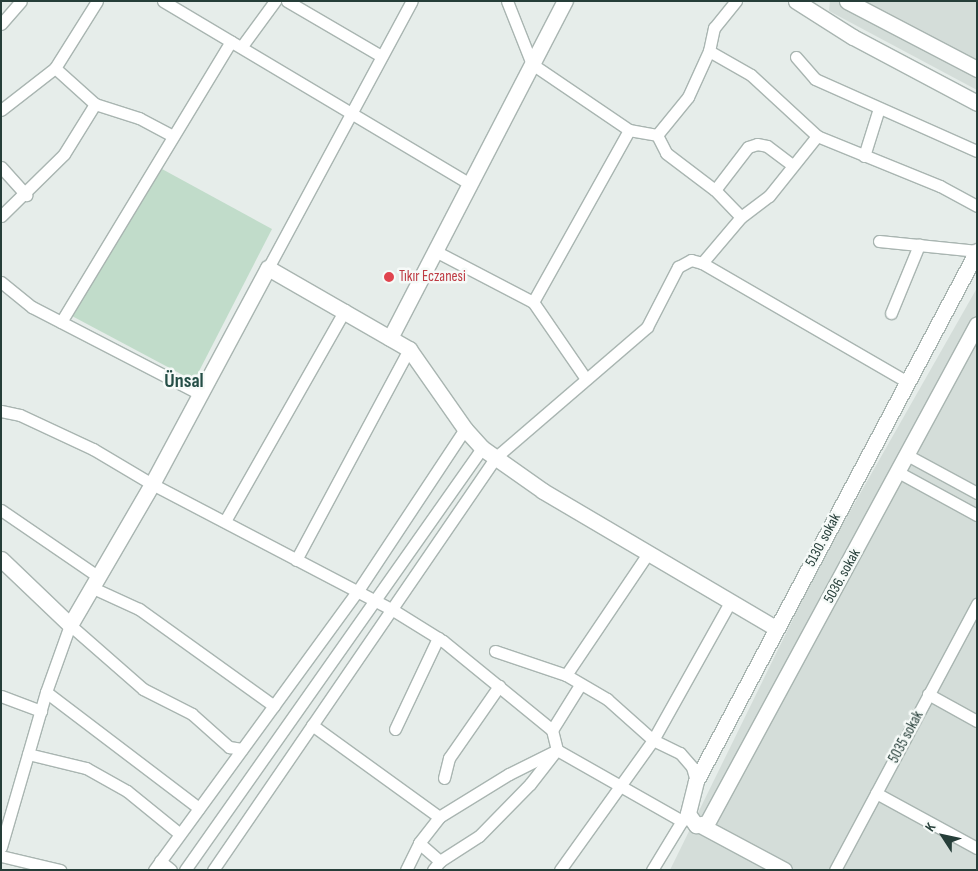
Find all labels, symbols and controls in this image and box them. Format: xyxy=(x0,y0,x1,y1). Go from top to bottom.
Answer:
place label: Tıkır Eczanesi xyxy=(399,268,466,286)
marker: Tıkır Eczanesi xyxy=(383,271,395,283)
district label: Ünsal xyxy=(164,369,204,393)
street label: 5130. sokak xyxy=(801,510,845,570)
street label: 5036. sokak xyxy=(820,546,864,606)
street label: 5035 sokak xyxy=(885,708,927,766)
north arrow xyxy=(918,811,968,861)
text: K xyxy=(921,819,939,835)

